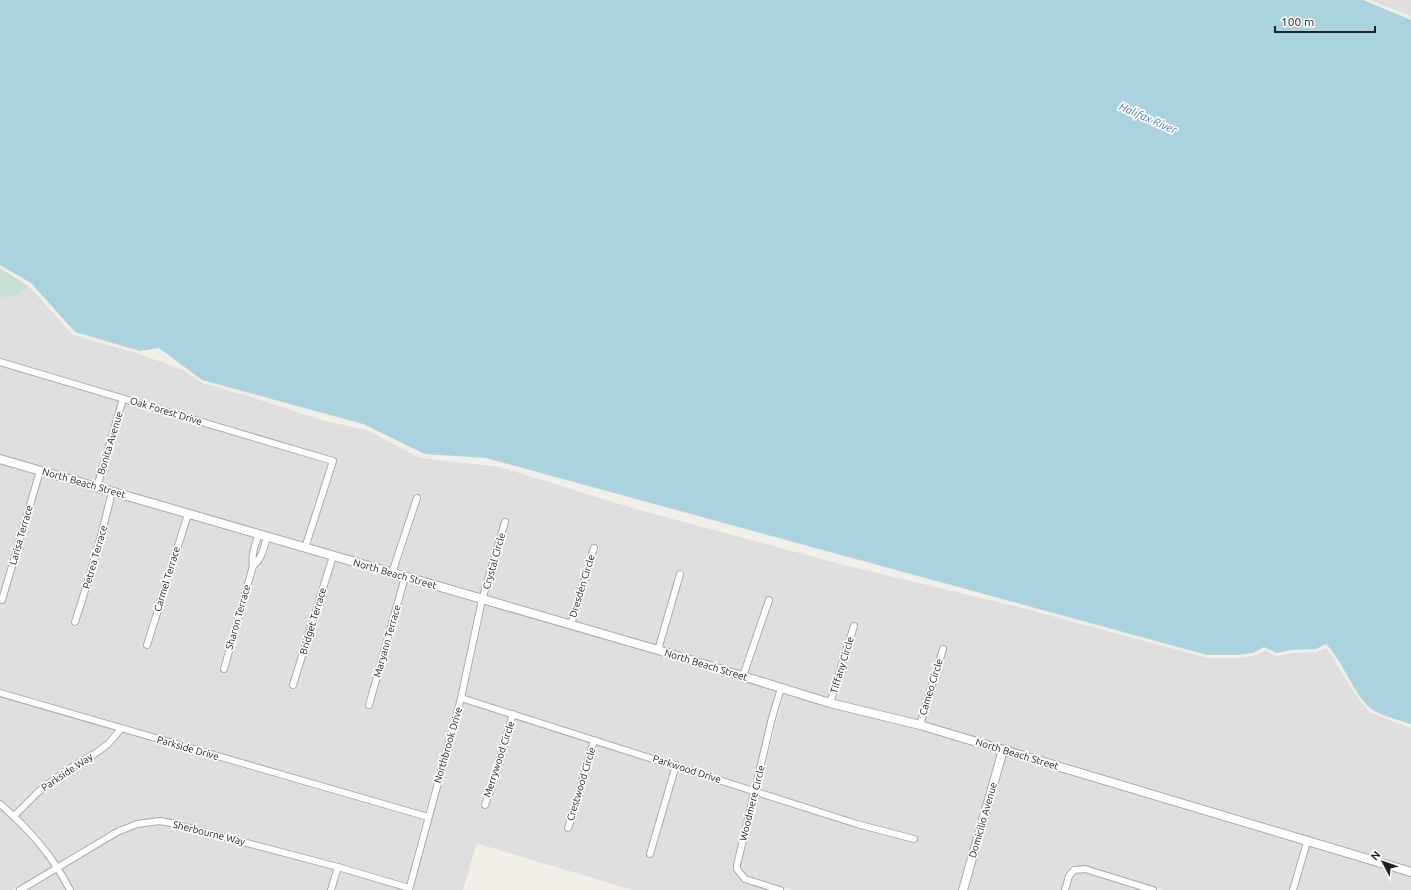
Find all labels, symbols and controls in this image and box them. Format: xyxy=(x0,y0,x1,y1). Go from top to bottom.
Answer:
scale bar xyxy=(1275,8,1375,34)
text: 100 m xyxy=(1281,15,1314,28)
water label: Halifax River xyxy=(1117,100,1179,136)
street label: Oak Forest Drive xyxy=(129,395,203,427)
street label: Bonita Avenue xyxy=(95,410,125,476)
street label: North Beach Street xyxy=(41,466,127,500)
street label: Larisa Terrace xyxy=(7,504,35,566)
street label: Petrea Terrace xyxy=(81,524,109,590)
street label: Crystal Circle xyxy=(481,531,507,591)
street label: Carmel Terrace xyxy=(152,545,182,613)
street label: Dresden Circle xyxy=(567,553,597,619)
street label: North Beach Street xyxy=(352,557,438,591)
street label: Sharon Terrace xyxy=(223,583,253,651)
street label: Bridget Terrace xyxy=(298,586,328,656)
street label: Maryann Terrace xyxy=(371,603,403,679)
street label: Tiffany Circle xyxy=(828,635,856,695)
street label: North Beach Street xyxy=(663,647,749,683)
street label: Cameo Circle xyxy=(917,657,945,717)
street label: Northbrook Drive xyxy=(432,706,464,784)
street label: Merrywood Circle xyxy=(481,719,517,799)
street label: Parkside Drive xyxy=(156,734,220,762)
street label: North Beach Street xyxy=(974,736,1060,772)
street label: Crestwood Circle xyxy=(565,746,597,822)
street label: Parkside Way xyxy=(39,751,95,793)
street label: Parkwood Drive xyxy=(651,753,723,785)
street label: Woodmere Circle xyxy=(737,764,767,842)
street label: Domicilio Avenue xyxy=(967,781,999,859)
street label: Sherbourne Way xyxy=(172,819,246,847)
north arrow xyxy=(1363,842,1403,882)
text: N xyxy=(1368,848,1383,862)

